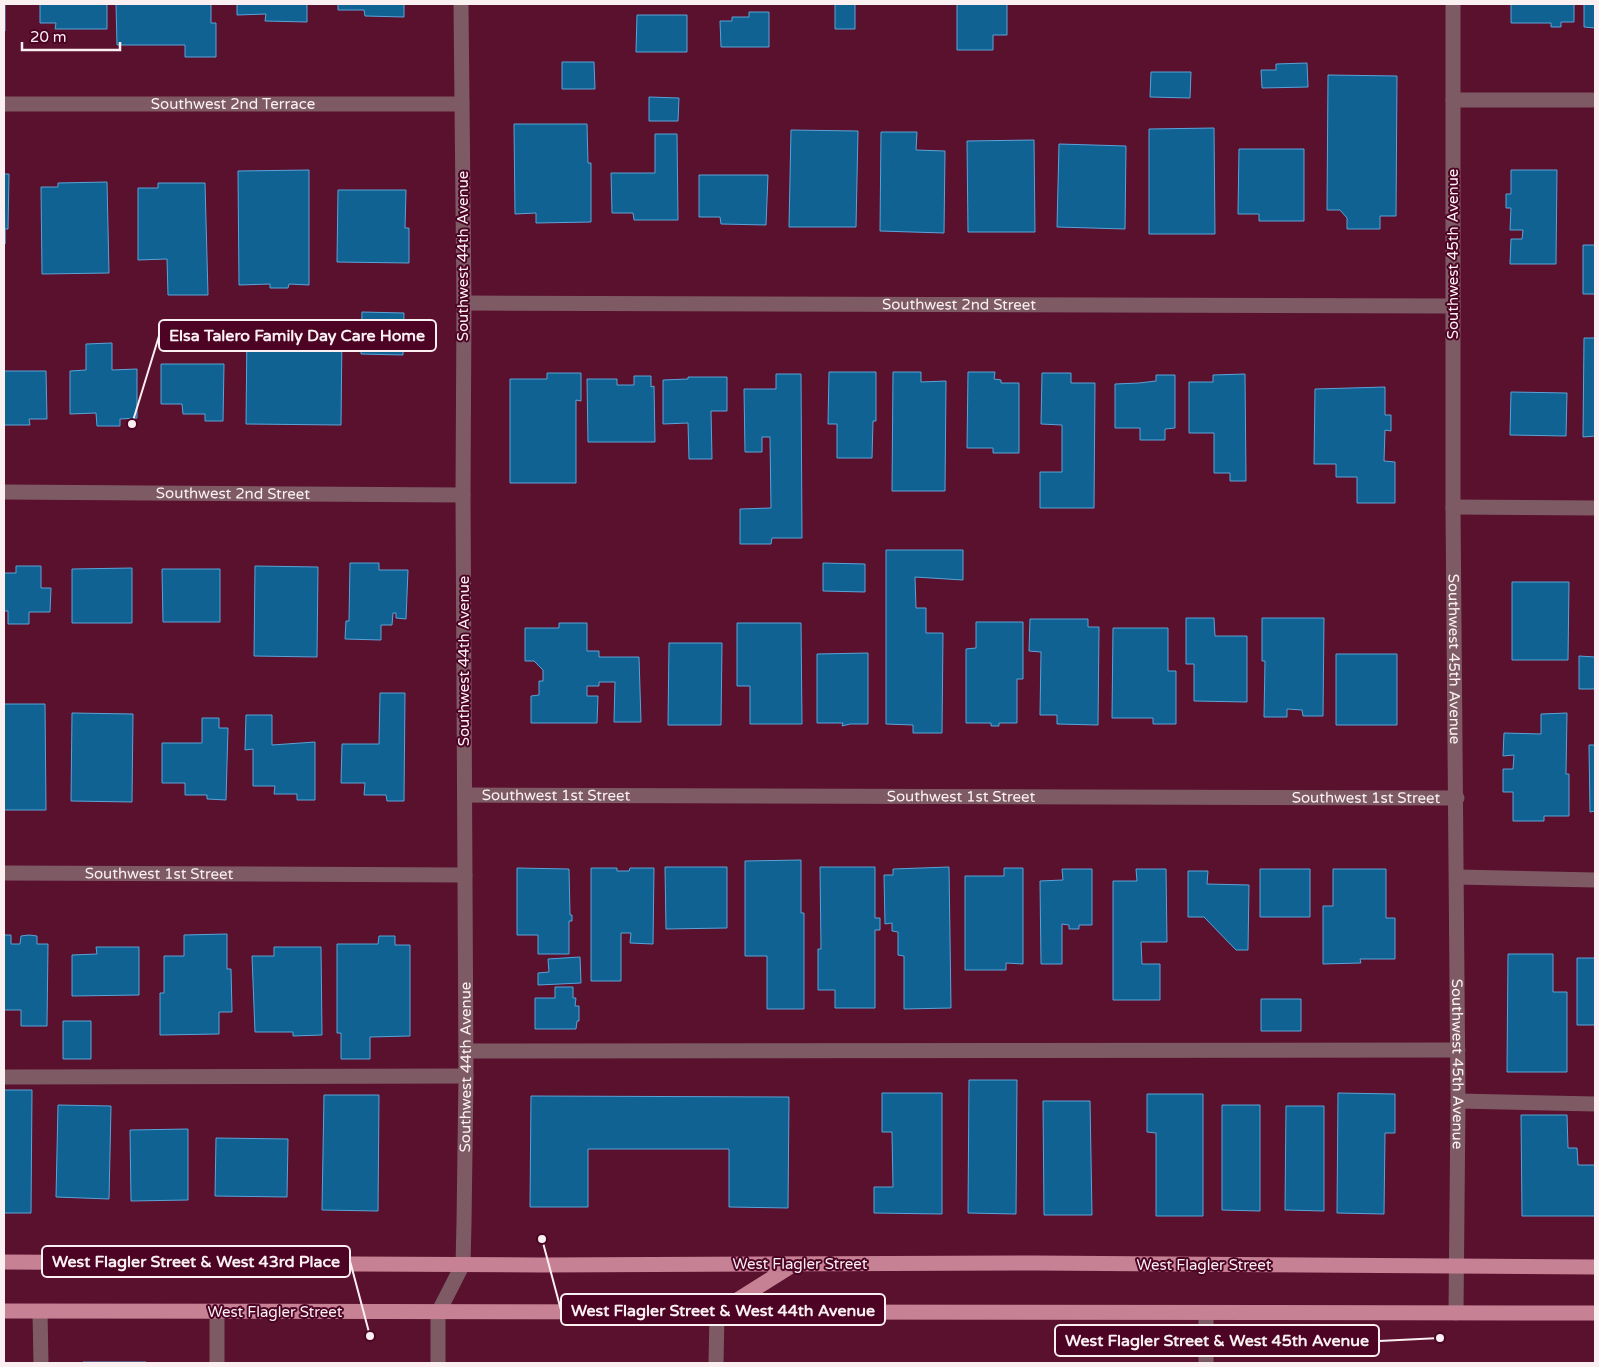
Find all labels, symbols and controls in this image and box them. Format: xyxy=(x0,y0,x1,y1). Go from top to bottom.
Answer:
scale bar xyxy=(22,20,120,52)
text: 20 m xyxy=(30,28,67,46)
street label: Southwest 2nd Terrace xyxy=(151,95,315,113)
street label: Southwest 45th Avenue xyxy=(1444,169,1462,339)
street label: Southwest 44th Avenue xyxy=(454,171,472,341)
street label: Southwest 2nd Street xyxy=(882,295,1036,314)
callout: Elsa Talero Family Day Care Home xyxy=(159,320,436,351)
text: Elsa Talero Family Day Care Home xyxy=(169,326,425,346)
street label: Southwest 2nd Street xyxy=(156,484,310,503)
street label: Southwest 45th Avenue xyxy=(1445,574,1464,744)
street label: Southwest 44th Avenue xyxy=(455,576,473,746)
street label: Southwest 1st Street xyxy=(482,786,631,805)
street label: Southwest 1st Street xyxy=(887,787,1036,806)
street label: Southwest 1st Street xyxy=(1292,789,1441,807)
street label: Southwest 1st Street xyxy=(85,864,234,883)
street label: Southwest 45th Avenue xyxy=(1448,979,1467,1149)
street label: Southwest 44th Avenue xyxy=(456,982,475,1152)
callout: West Flagler Street & West 43rd Place xyxy=(42,1246,350,1277)
text: West Flagler Street & West 43rd Place xyxy=(52,1252,340,1272)
street label: West Flagler Street xyxy=(732,1255,868,1273)
street label: West Flagler Street xyxy=(1136,1256,1272,1274)
callout: West Flagler Street & West 44th Avenue xyxy=(561,1294,885,1325)
text: West Flagler Street & West 44th Avenue xyxy=(571,1301,875,1321)
street label: West Flagler Street xyxy=(207,1303,343,1321)
callout: West Flagler Street & West 45th Avenue xyxy=(1055,1325,1379,1356)
text: West Flagler Street & West 45th Avenue xyxy=(1065,1331,1369,1351)

